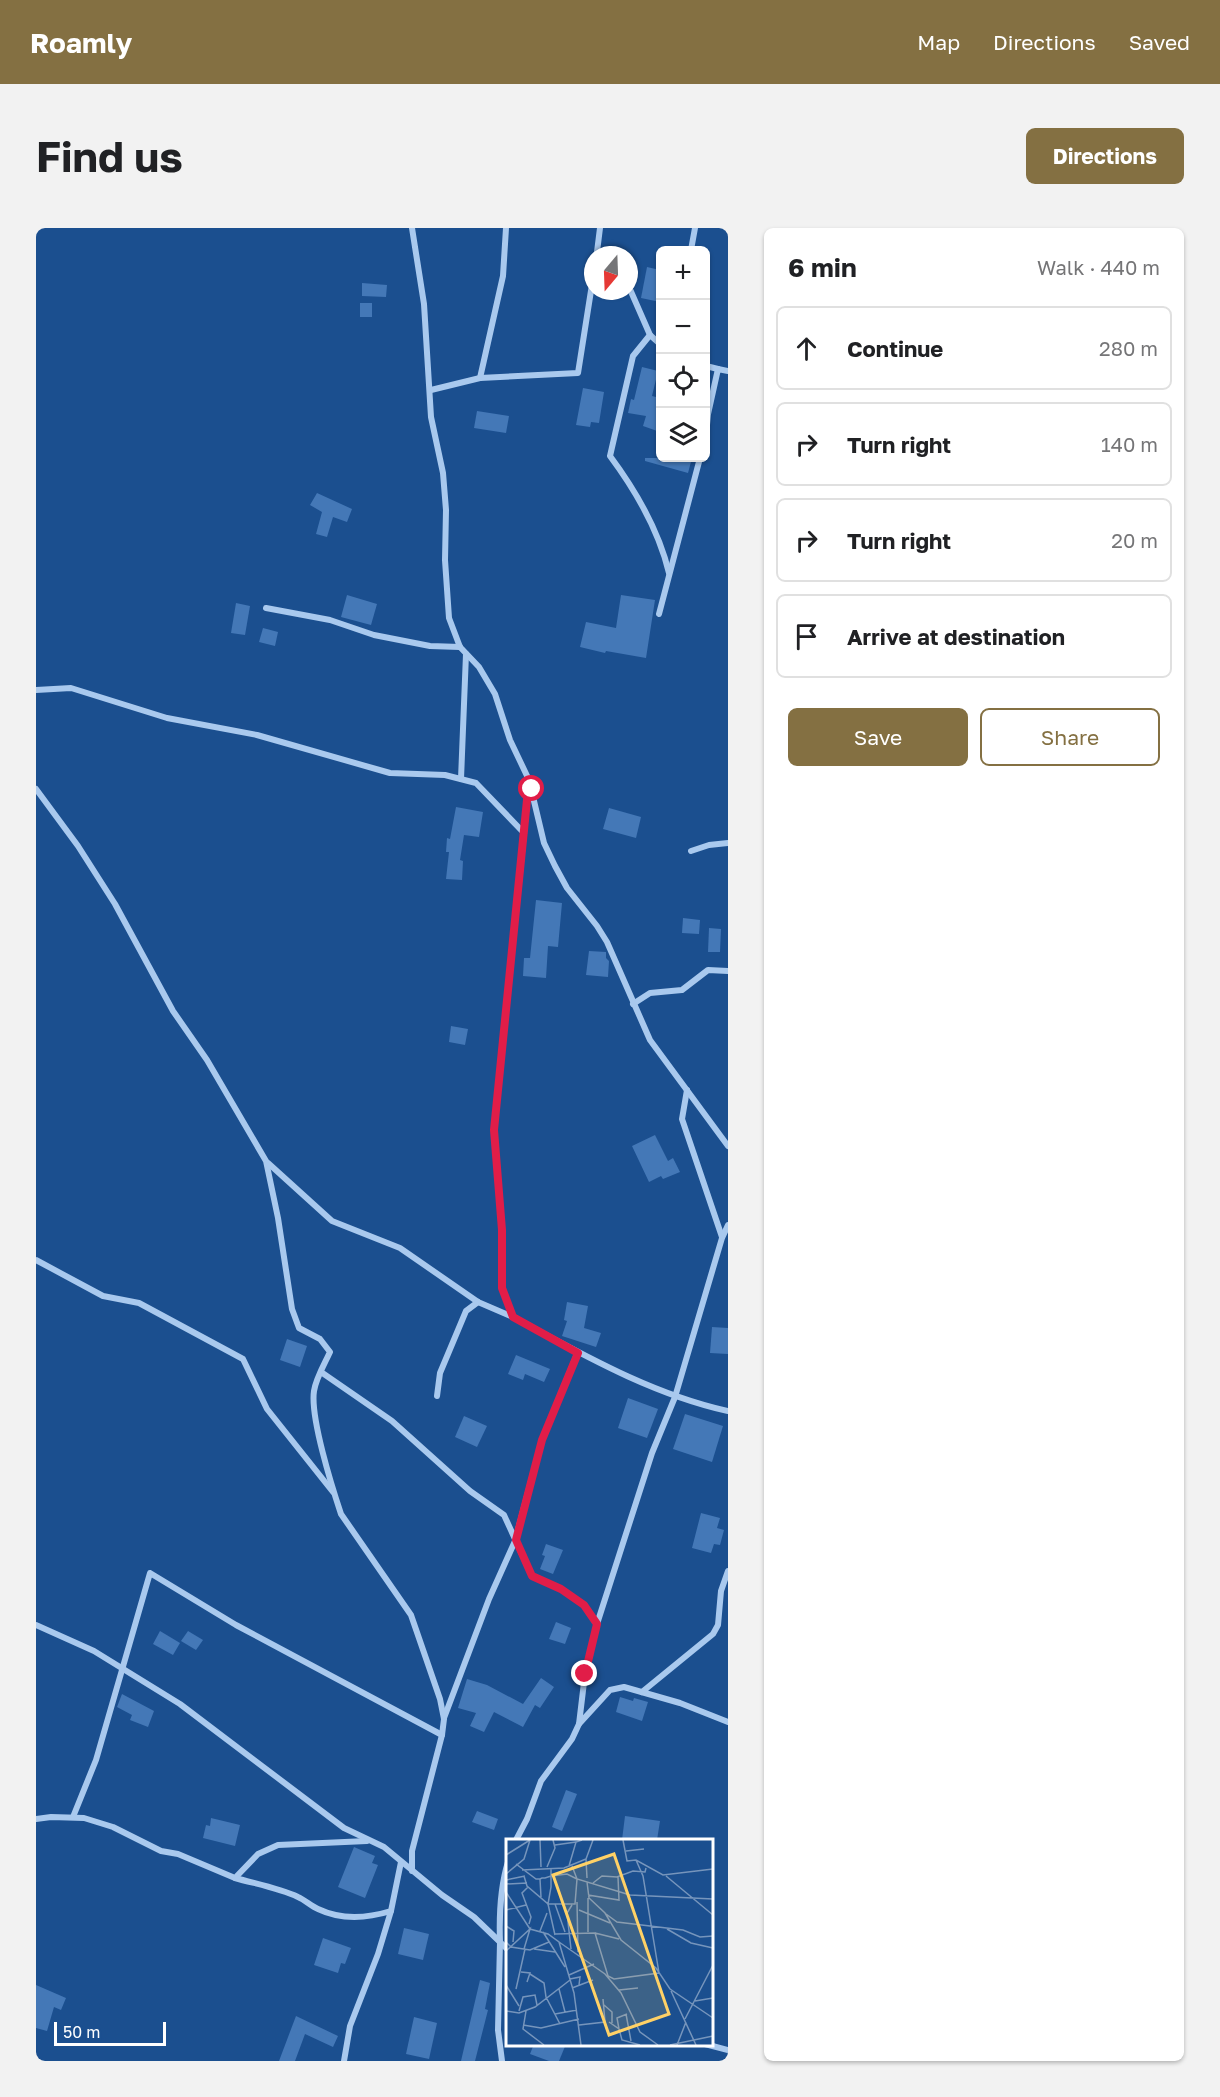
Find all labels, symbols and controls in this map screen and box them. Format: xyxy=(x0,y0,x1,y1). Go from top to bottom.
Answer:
text: Roamly xyxy=(30,26,132,59)
text: Map xyxy=(917,29,960,55)
text: Directions xyxy=(993,29,1096,55)
text: Saved xyxy=(1129,29,1190,55)
button: Directions xyxy=(1026,128,1184,184)
text: Find us xyxy=(36,131,183,181)
north arrow xyxy=(584,246,638,300)
map controls xyxy=(656,246,710,462)
button: + xyxy=(656,246,710,300)
text: 6 min xyxy=(788,252,857,283)
text: Walk · 440 m xyxy=(1037,255,1160,279)
button: − xyxy=(656,300,710,354)
icon: ahead xyxy=(790,332,823,365)
text: Continue xyxy=(847,335,943,362)
text: 280 m xyxy=(1099,336,1158,360)
button: locate xyxy=(656,354,710,408)
button: layers xyxy=(656,408,710,462)
icon: right xyxy=(790,428,823,461)
text: Turn right xyxy=(847,431,951,458)
text: 140 m xyxy=(1101,432,1158,456)
icon: right xyxy=(790,524,823,557)
text: Turn right xyxy=(847,527,951,554)
text: 20 m xyxy=(1111,528,1158,552)
icon: arrive xyxy=(790,620,823,653)
text: Arrive at destination xyxy=(847,623,1065,650)
button: Save xyxy=(788,708,968,766)
button: Share xyxy=(980,708,1160,766)
route start xyxy=(518,775,544,801)
route end xyxy=(571,1660,597,1686)
inset map xyxy=(506,1839,713,2046)
scale bar xyxy=(54,2019,166,2046)
text: 50 m xyxy=(63,2022,100,2042)

